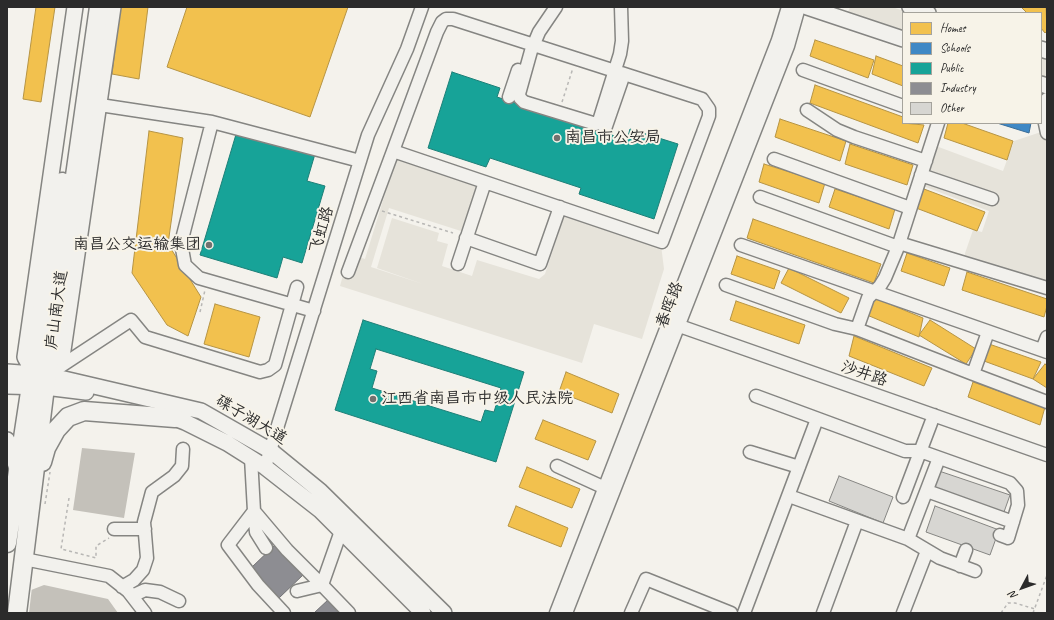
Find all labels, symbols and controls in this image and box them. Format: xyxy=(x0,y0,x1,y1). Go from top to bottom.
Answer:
legend xyxy=(902,12,1042,124)
text: Homes xyxy=(940,20,966,36)
text: Schools xyxy=(940,40,970,56)
text: Public xyxy=(940,60,964,76)
text: Industry xyxy=(940,80,976,96)
text: Other xyxy=(940,100,964,116)
place label: 南昌市公安局 xyxy=(565,128,661,148)
marker: 南昌市公安局 xyxy=(552,133,562,143)
street label: 飞虹路 xyxy=(306,204,338,256)
place label: 南昌公交运输集团 xyxy=(73,235,201,255)
marker: 南昌公交运输集团 xyxy=(204,240,214,250)
street label: 庐山南大道 xyxy=(42,269,72,351)
street label: 春晖路 xyxy=(652,279,688,331)
street label: 沙井路 xyxy=(838,357,890,391)
place label: 江西省南昌市中级人民法院 xyxy=(381,389,573,409)
street label: 碟子湖大道 xyxy=(212,391,290,449)
marker: 江西省南昌市中级人民法院 xyxy=(368,394,378,404)
north arrow xyxy=(1002,568,1042,608)
text: N xyxy=(1005,589,1020,603)

